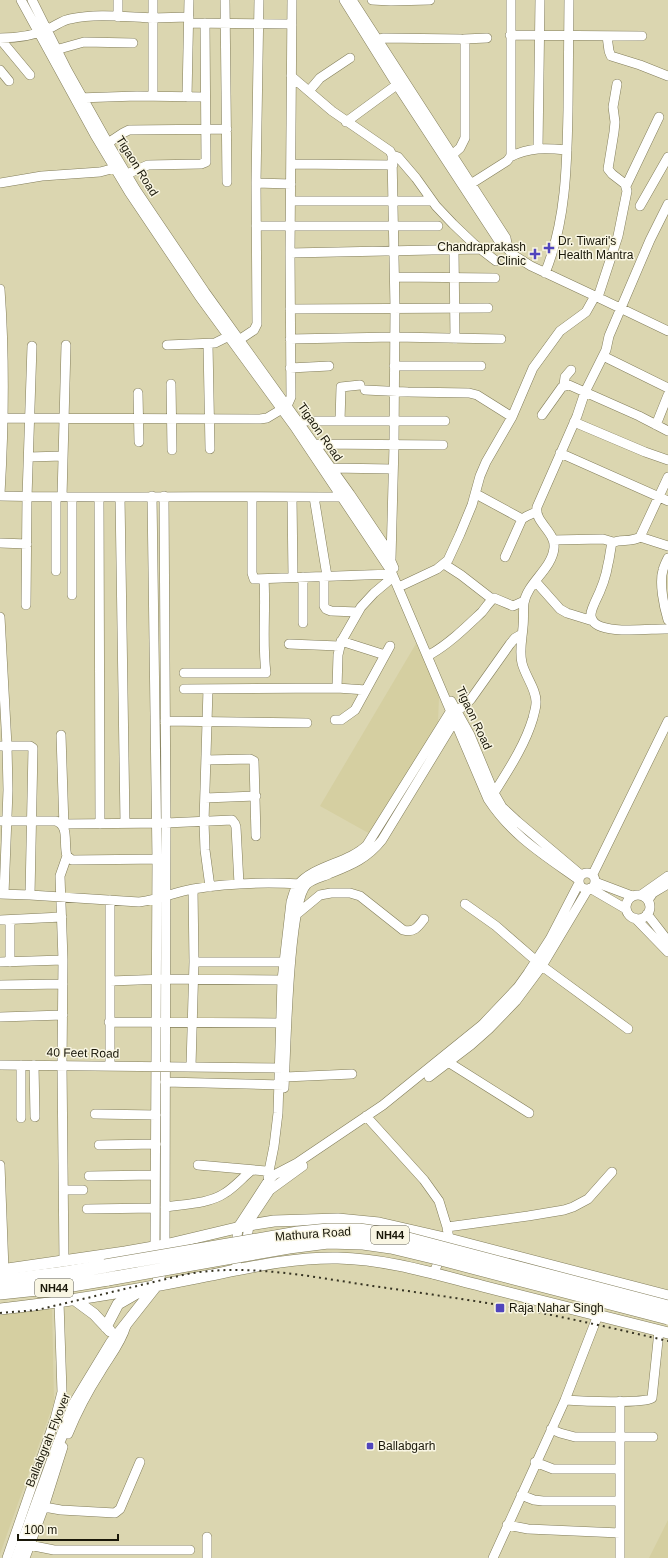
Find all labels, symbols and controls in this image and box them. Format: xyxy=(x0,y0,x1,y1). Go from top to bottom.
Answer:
street label: Tigaon Road xyxy=(113,133,161,199)
place label: Dr. Tiwari's Health Mantra xyxy=(558,234,634,262)
place label: Chandraprakash Clinic xyxy=(437,240,526,268)
marker: Dr. Tiwari's Health Mantra xyxy=(543,242,555,254)
marker: Chandraprakash Clinic xyxy=(529,248,541,260)
street label: Tigaon Road xyxy=(295,400,345,464)
street label: Tigaon Road xyxy=(453,684,495,752)
street label: 40 Feet Road xyxy=(47,1045,119,1061)
street label: Mathura Road xyxy=(275,1224,351,1244)
road number: NH44 xyxy=(371,1226,409,1244)
road number: NH44 xyxy=(35,1279,73,1297)
place label: Raja Nahar Singh xyxy=(509,1301,604,1315)
marker: Raja Nahar Singh xyxy=(494,1302,506,1314)
street label: Ballabgrah Flyover xyxy=(23,1391,73,1489)
place label: Ballabgarh xyxy=(378,1439,435,1453)
marker: Ballabgarh xyxy=(365,1441,375,1451)
scale bar xyxy=(18,1516,118,1542)
text: 100 m xyxy=(24,1523,57,1537)

